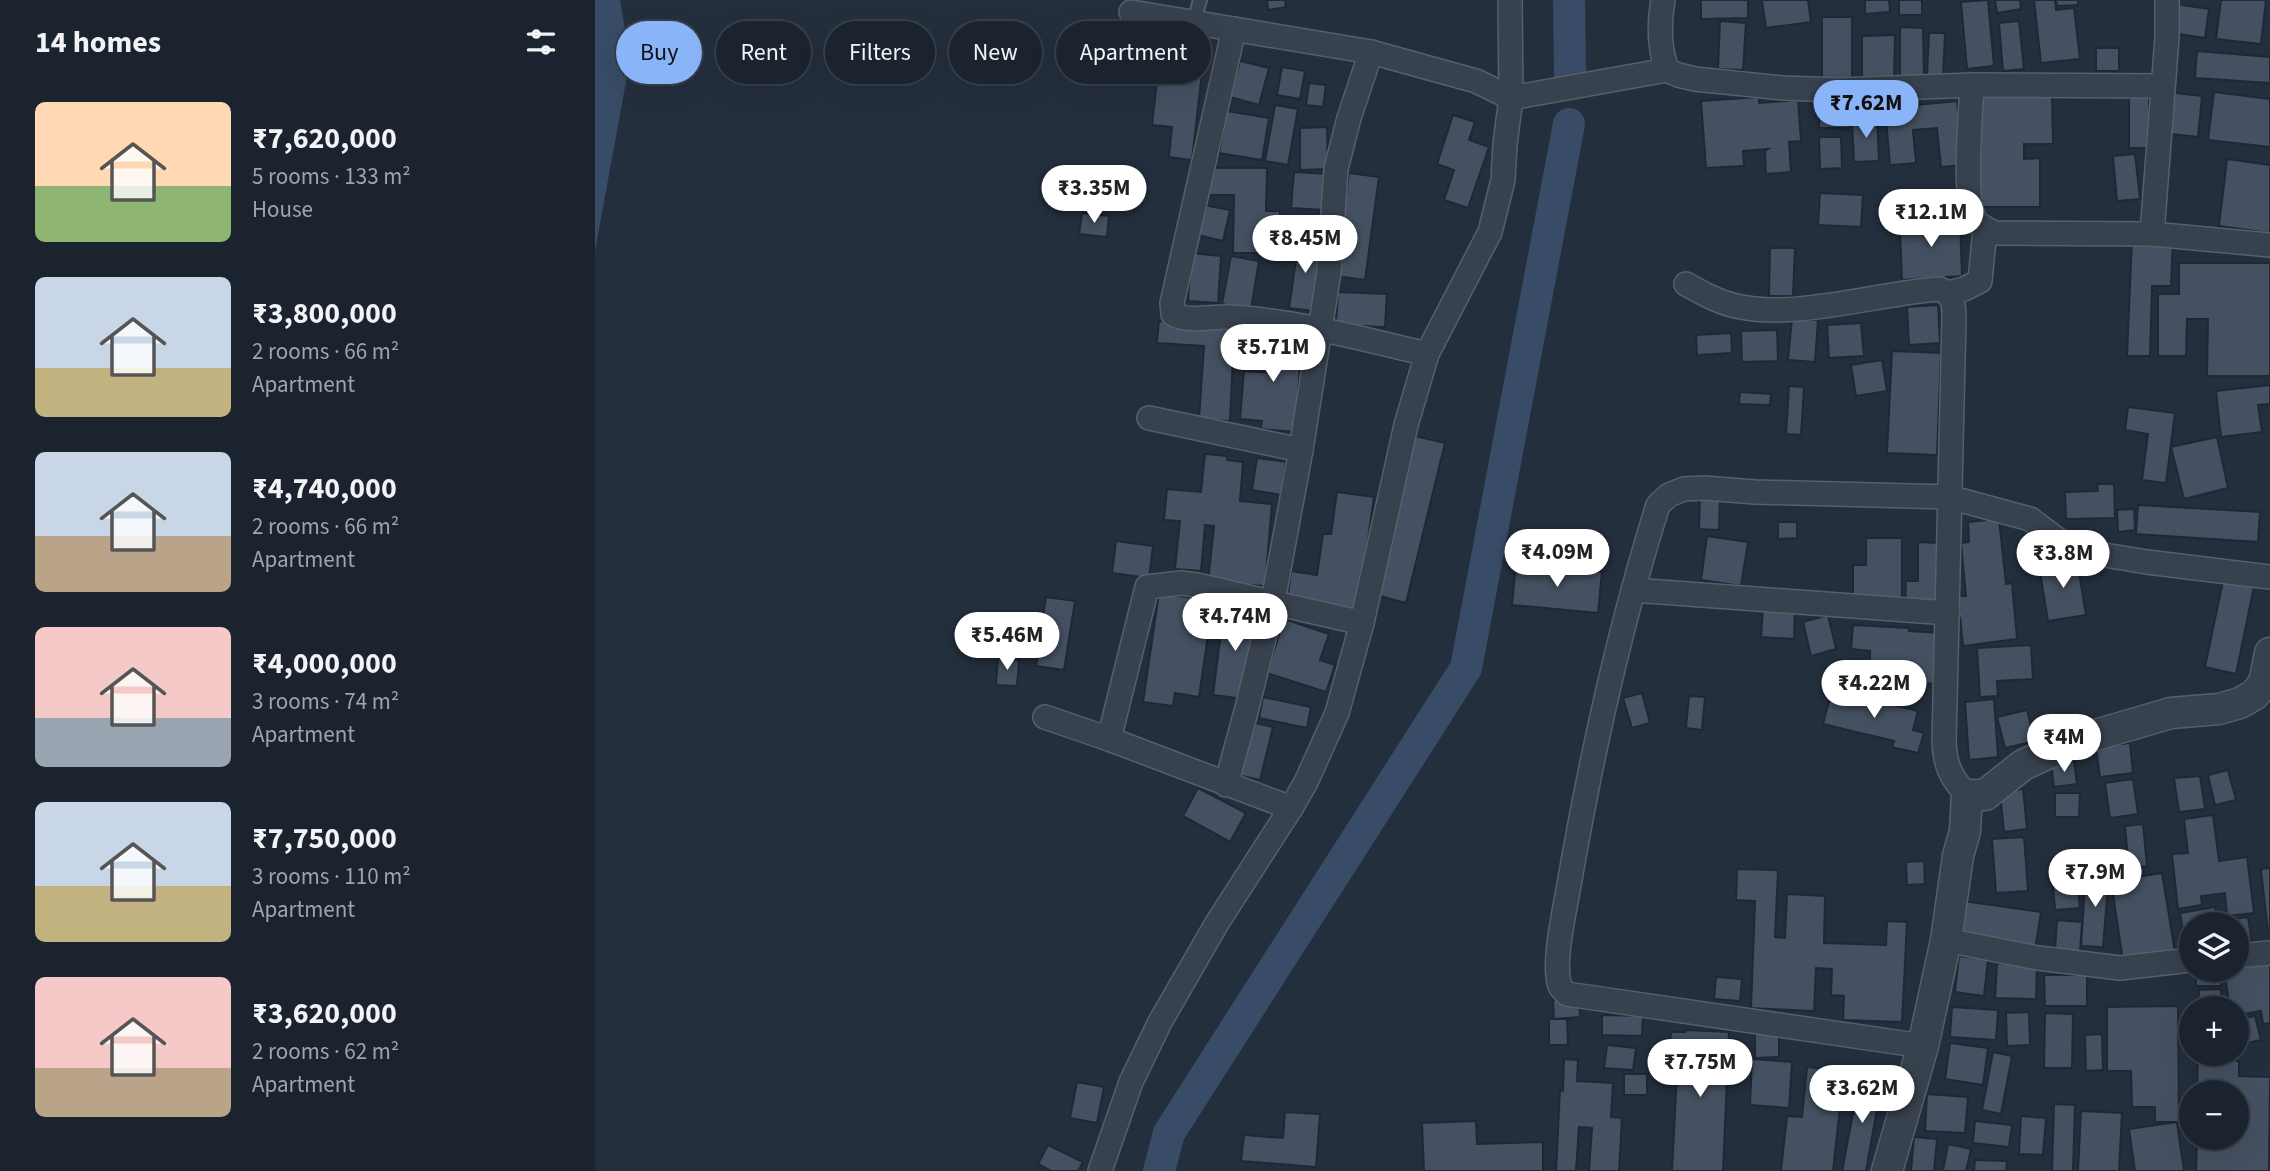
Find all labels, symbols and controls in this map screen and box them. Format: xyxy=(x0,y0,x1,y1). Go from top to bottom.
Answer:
text: 14 homes xyxy=(35,21,161,64)
chip: Buy xyxy=(616,21,702,84)
chip: Rent xyxy=(716,21,811,84)
chip: Filters xyxy=(825,21,935,84)
chip: New xyxy=(949,21,1042,84)
chip: Apartment xyxy=(1056,21,1211,84)
icon: filters xyxy=(522,23,560,61)
pin: ₹7.62M xyxy=(1809,80,1923,140)
text: ₹7.62M xyxy=(1829,86,1903,119)
text: ₹7,620,000 xyxy=(252,117,397,160)
icon: home xyxy=(91,130,175,214)
text: 5 rooms · 133 m² xyxy=(252,160,411,193)
pin: ₹3.35M xyxy=(1037,166,1151,225)
text: ₹3.35M xyxy=(1057,171,1131,204)
pin: ₹12.1M xyxy=(1874,190,1988,249)
text: House xyxy=(252,193,313,226)
text: ₹12.1M xyxy=(1894,195,1968,228)
pin: ₹8.45M xyxy=(1248,216,1362,275)
text: ₹8.45M xyxy=(1268,221,1342,254)
text: ₹3,800,000 xyxy=(252,292,397,335)
icon: home xyxy=(91,305,175,389)
pin: ₹5.71M xyxy=(1216,324,1330,384)
text: ₹5.71M xyxy=(1236,330,1310,363)
text: 2 rooms · 66 m² xyxy=(252,335,399,368)
text: Apartment xyxy=(252,368,355,401)
text: ₹4,740,000 xyxy=(252,467,397,510)
icon: home xyxy=(91,480,175,564)
text: 2 rooms · 66 m² xyxy=(252,510,399,543)
pin: ₹4.09M xyxy=(1500,530,1614,589)
pin: ₹3.8M xyxy=(2014,530,2112,590)
text: ₹4.09M xyxy=(1520,535,1594,568)
text: ₹3.8M xyxy=(2033,536,2093,569)
text: Apartment xyxy=(252,543,355,576)
pin: ₹4.74M xyxy=(1178,594,1292,653)
text: ₹4.74M xyxy=(1198,599,1272,632)
pin: ₹5.46M xyxy=(950,612,1064,672)
text: ₹5.46M xyxy=(970,618,1044,651)
text: ₹4,000,000 xyxy=(252,642,397,685)
icon: home xyxy=(91,655,175,739)
pin: ₹4.22M xyxy=(1817,660,1931,720)
text: ₹4.22M xyxy=(1837,666,1911,699)
text: 3 rooms · 74 m² xyxy=(252,685,399,718)
pin: ₹4M xyxy=(2030,714,2098,774)
text: Apartment xyxy=(252,718,355,751)
text: ₹4M xyxy=(2043,720,2085,753)
text: ₹7,750,000 xyxy=(252,817,397,860)
icon: home xyxy=(91,830,175,914)
pin: ₹7.9M xyxy=(2046,850,2144,909)
text: ₹7.9M xyxy=(2065,855,2125,888)
text: 3 rooms · 110 m² xyxy=(252,860,411,893)
text: Apartment xyxy=(252,893,355,926)
map controls xyxy=(2179,912,2249,1150)
button: layers xyxy=(2179,912,2249,982)
text: ₹3,620,000 xyxy=(252,992,397,1035)
button: + xyxy=(2179,996,2249,1066)
icon: home xyxy=(91,1005,175,1089)
text: 2 rooms · 62 m² xyxy=(252,1035,399,1068)
pin: ₹7.75M xyxy=(1643,1040,1757,1099)
text: ₹7.75M xyxy=(1663,1045,1737,1078)
pin: ₹3.62M xyxy=(1805,1066,1919,1125)
text: Apartment xyxy=(252,1068,355,1101)
text: ₹3.62M xyxy=(1825,1071,1899,1104)
button: − xyxy=(2179,1080,2249,1150)

